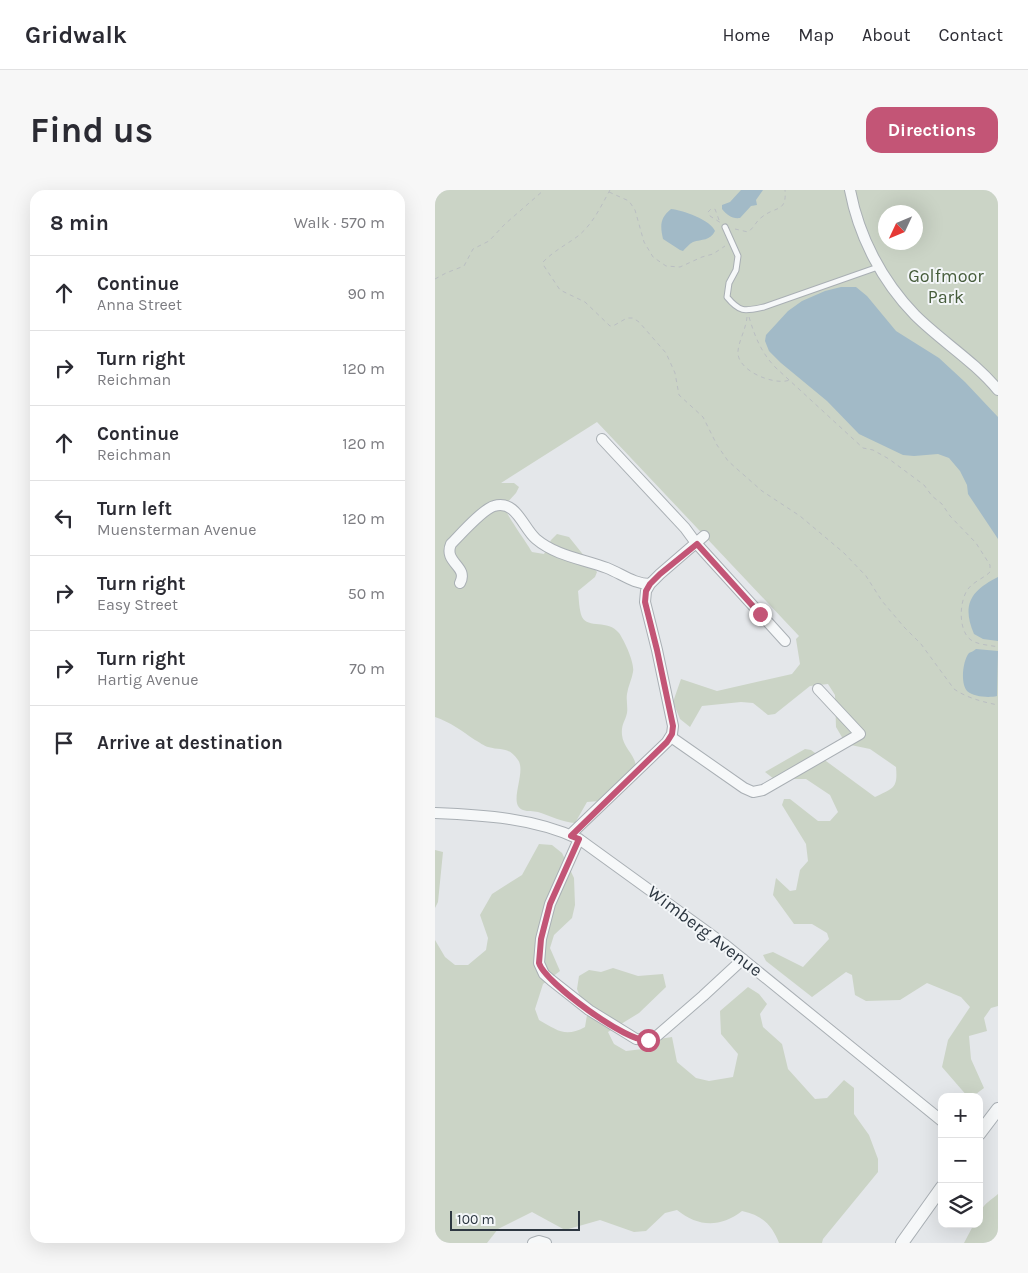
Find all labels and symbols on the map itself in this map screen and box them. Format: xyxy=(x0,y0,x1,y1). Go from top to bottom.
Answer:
north arrow xyxy=(878,205,923,250)
park label: Golfmoor Park xyxy=(908,265,984,308)
route end xyxy=(749,603,772,626)
street label: Wimberg Avenue xyxy=(643,881,767,981)
route start xyxy=(637,1029,660,1052)
scale bar xyxy=(450,1208,580,1231)

